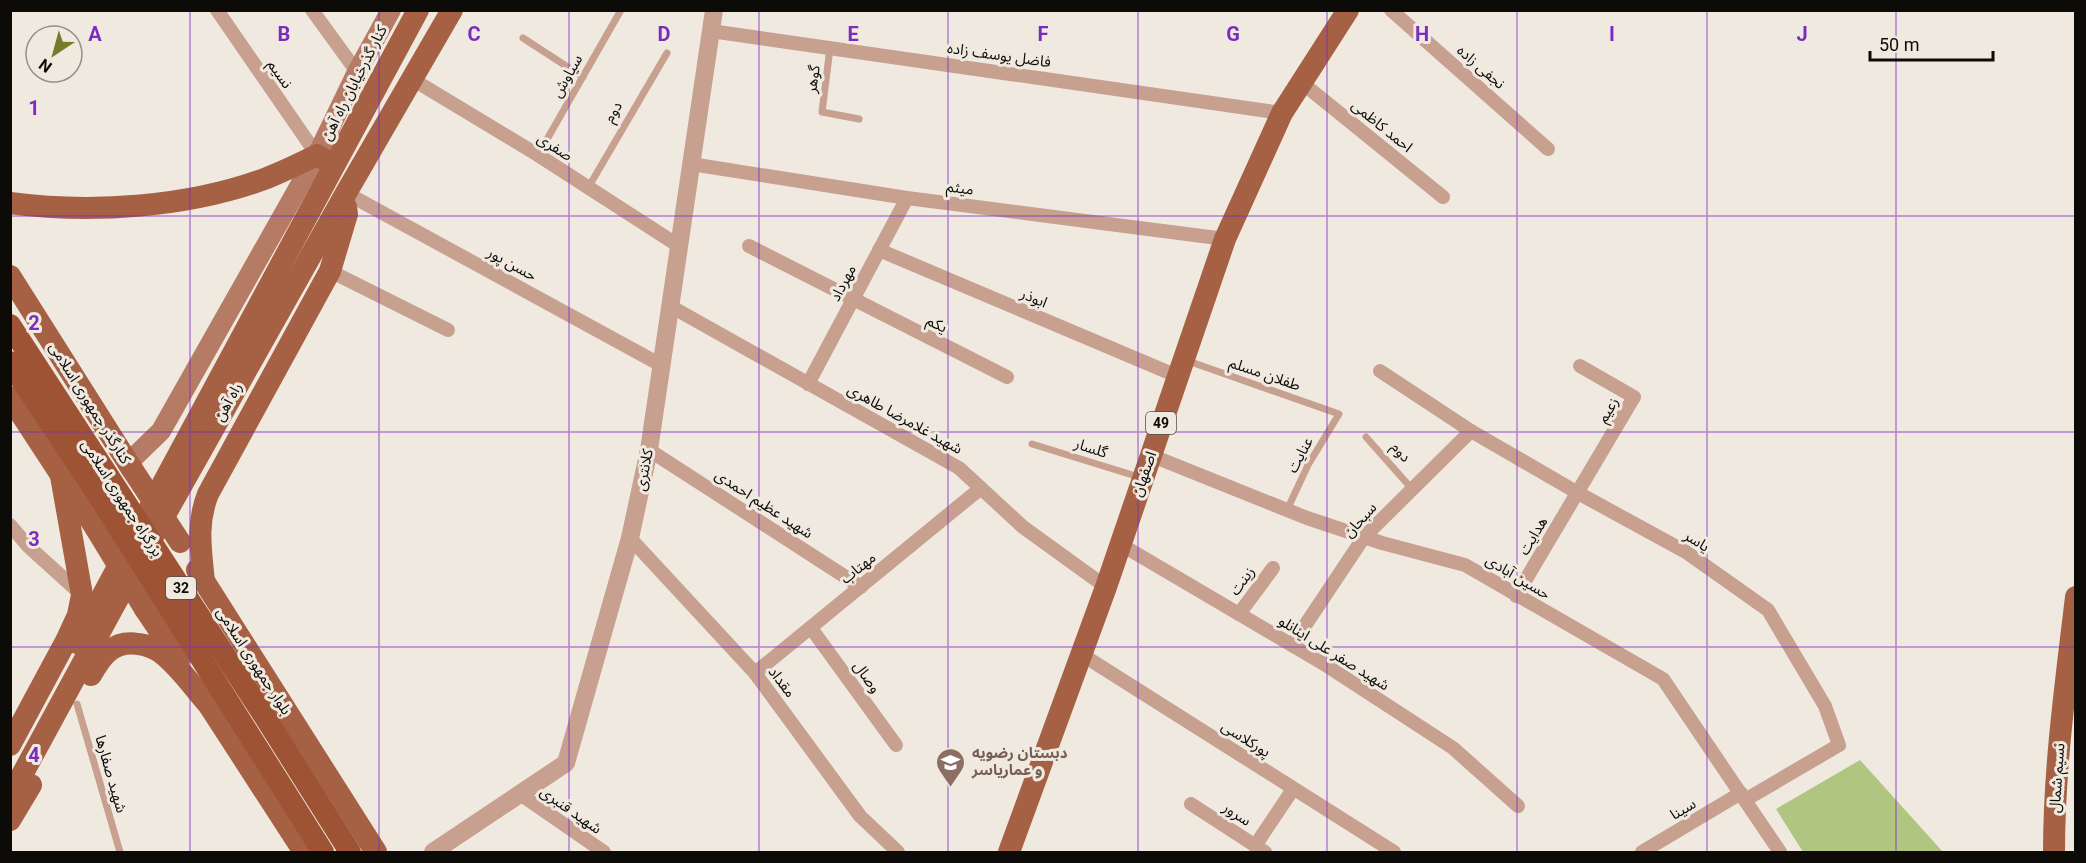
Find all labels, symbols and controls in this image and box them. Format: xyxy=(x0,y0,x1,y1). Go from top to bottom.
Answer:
text: A xyxy=(88,22,102,46)
text: B xyxy=(278,22,290,46)
street label: کنار گذرخیابان راه آهن xyxy=(317,22,391,144)
text: C xyxy=(467,22,481,46)
text: D xyxy=(658,22,671,46)
text: E xyxy=(847,22,859,46)
text: F xyxy=(1038,22,1049,46)
text: G xyxy=(1226,22,1240,46)
text: H xyxy=(1415,22,1429,46)
text: I xyxy=(1609,22,1615,46)
text: J xyxy=(1796,22,1808,46)
north arrow xyxy=(24,24,84,84)
scale bar xyxy=(1870,24,1993,62)
text: 50 m xyxy=(1879,34,1919,55)
street label: فاضل یوسف زاده xyxy=(946,39,1052,71)
street label: نجفی زاده xyxy=(1453,41,1509,93)
street label: سیاوش xyxy=(548,51,587,101)
text: N xyxy=(35,55,56,77)
street label: نسیم xyxy=(262,56,296,93)
street label: گوهر xyxy=(802,63,824,95)
text: 1 xyxy=(28,96,40,120)
street label: احمد کاظمی xyxy=(1348,96,1416,156)
street label: دوم xyxy=(600,98,628,127)
street label: صفری xyxy=(534,129,576,165)
street label: میثم xyxy=(945,177,975,201)
street label: حسن پور xyxy=(483,243,540,286)
street label: مهرداد xyxy=(826,262,860,304)
street label: ابوذر xyxy=(1017,284,1050,312)
text: 2 xyxy=(28,311,40,335)
street label: یکم xyxy=(923,311,950,338)
street label: کنارگذر جمهوری اسلامی xyxy=(45,339,135,468)
street label: طفلان مسلم xyxy=(1226,353,1303,396)
street label: راه آهن xyxy=(210,379,246,425)
street label: شهید غلامرضا طاهری xyxy=(844,380,966,458)
street label: زعیم xyxy=(1593,394,1624,427)
road number: 49 xyxy=(1146,412,1176,434)
street label: گلسار xyxy=(1071,434,1110,462)
street label: عنایت xyxy=(1283,434,1317,476)
street label: بزرگراه جمهوری اسلامی xyxy=(77,436,167,560)
street label: دوم xyxy=(1386,438,1415,467)
street label: کلانتری xyxy=(631,447,657,492)
street label: اصفهان xyxy=(1128,449,1160,499)
street label: شهید عظیم احمدی xyxy=(711,466,817,544)
street label: سبحان xyxy=(1340,499,1381,541)
street label: هدایت xyxy=(1515,514,1551,558)
street label: یاسر xyxy=(1680,526,1713,556)
text: 3 xyxy=(28,527,40,551)
street label: مهتاب xyxy=(837,548,879,588)
street label: حسین آبادی xyxy=(1482,551,1554,603)
street label: زینت xyxy=(1226,563,1258,599)
road number: 32 xyxy=(166,577,196,599)
street label: بلوار جمهوری اسلامی xyxy=(213,604,295,718)
street label: شهید صفر علی اینانلو xyxy=(1275,612,1393,694)
street label: وصال xyxy=(849,658,885,696)
street label: مقداد xyxy=(765,663,799,701)
street label: پورکلاسی xyxy=(1218,717,1274,762)
street label: شهید صفارها xyxy=(91,733,131,815)
text: 4 xyxy=(28,743,40,767)
street label: نسیم شمال xyxy=(2046,743,2070,814)
place label: دبستان رضویه و عماریاسر xyxy=(971,744,1068,779)
school or university icon: دبستان رضویه و عماریاسر xyxy=(935,746,967,788)
street label: شهید قنبری xyxy=(537,782,605,838)
street label: سینا xyxy=(1667,794,1699,824)
street label: سرور xyxy=(1219,798,1255,830)

